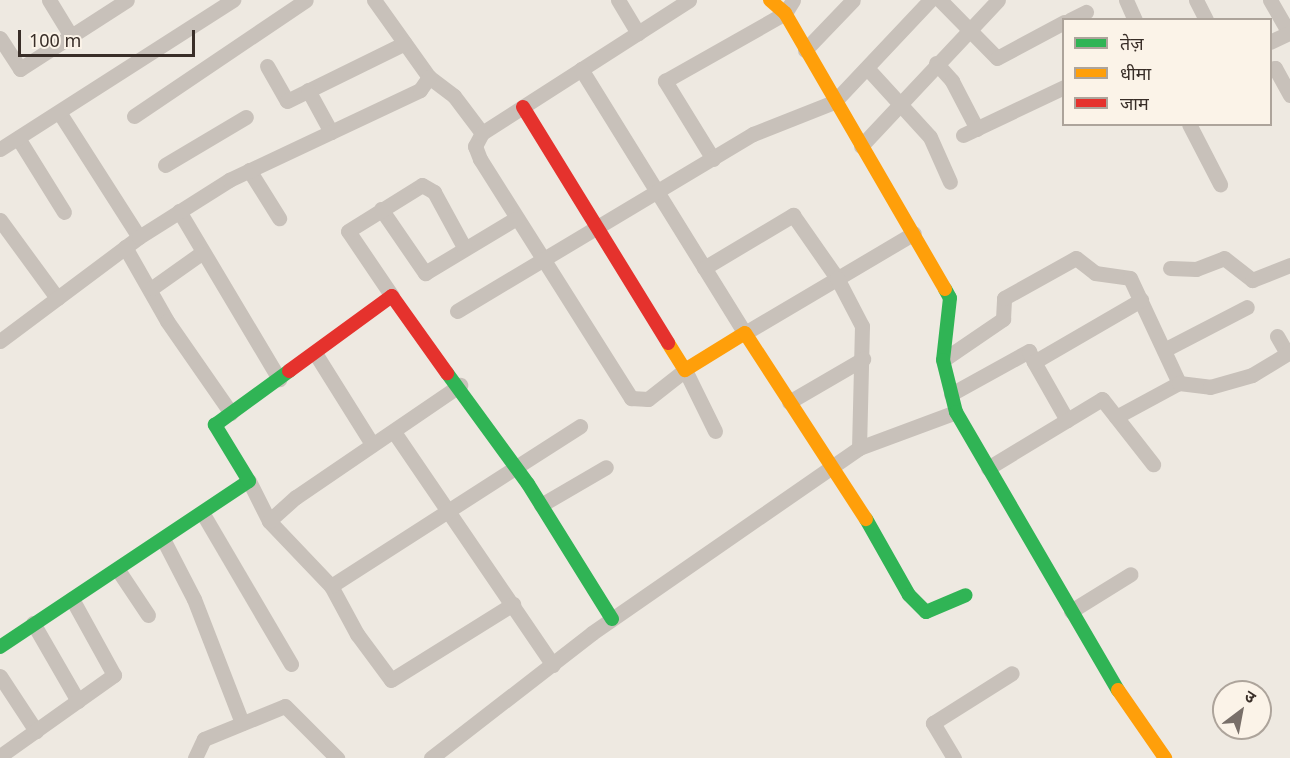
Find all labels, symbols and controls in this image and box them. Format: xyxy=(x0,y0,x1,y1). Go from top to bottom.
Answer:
scale bar xyxy=(21,18,198,56)
legend xyxy=(1062,18,1272,126)
text: 100 m xyxy=(29,28,81,52)
text: तेज़ xyxy=(1120,31,1144,55)
text: धीमा xyxy=(1120,61,1151,85)
text: जाम xyxy=(1120,91,1149,115)
north arrow xyxy=(1212,680,1272,740)
text: उ xyxy=(1241,685,1260,708)

